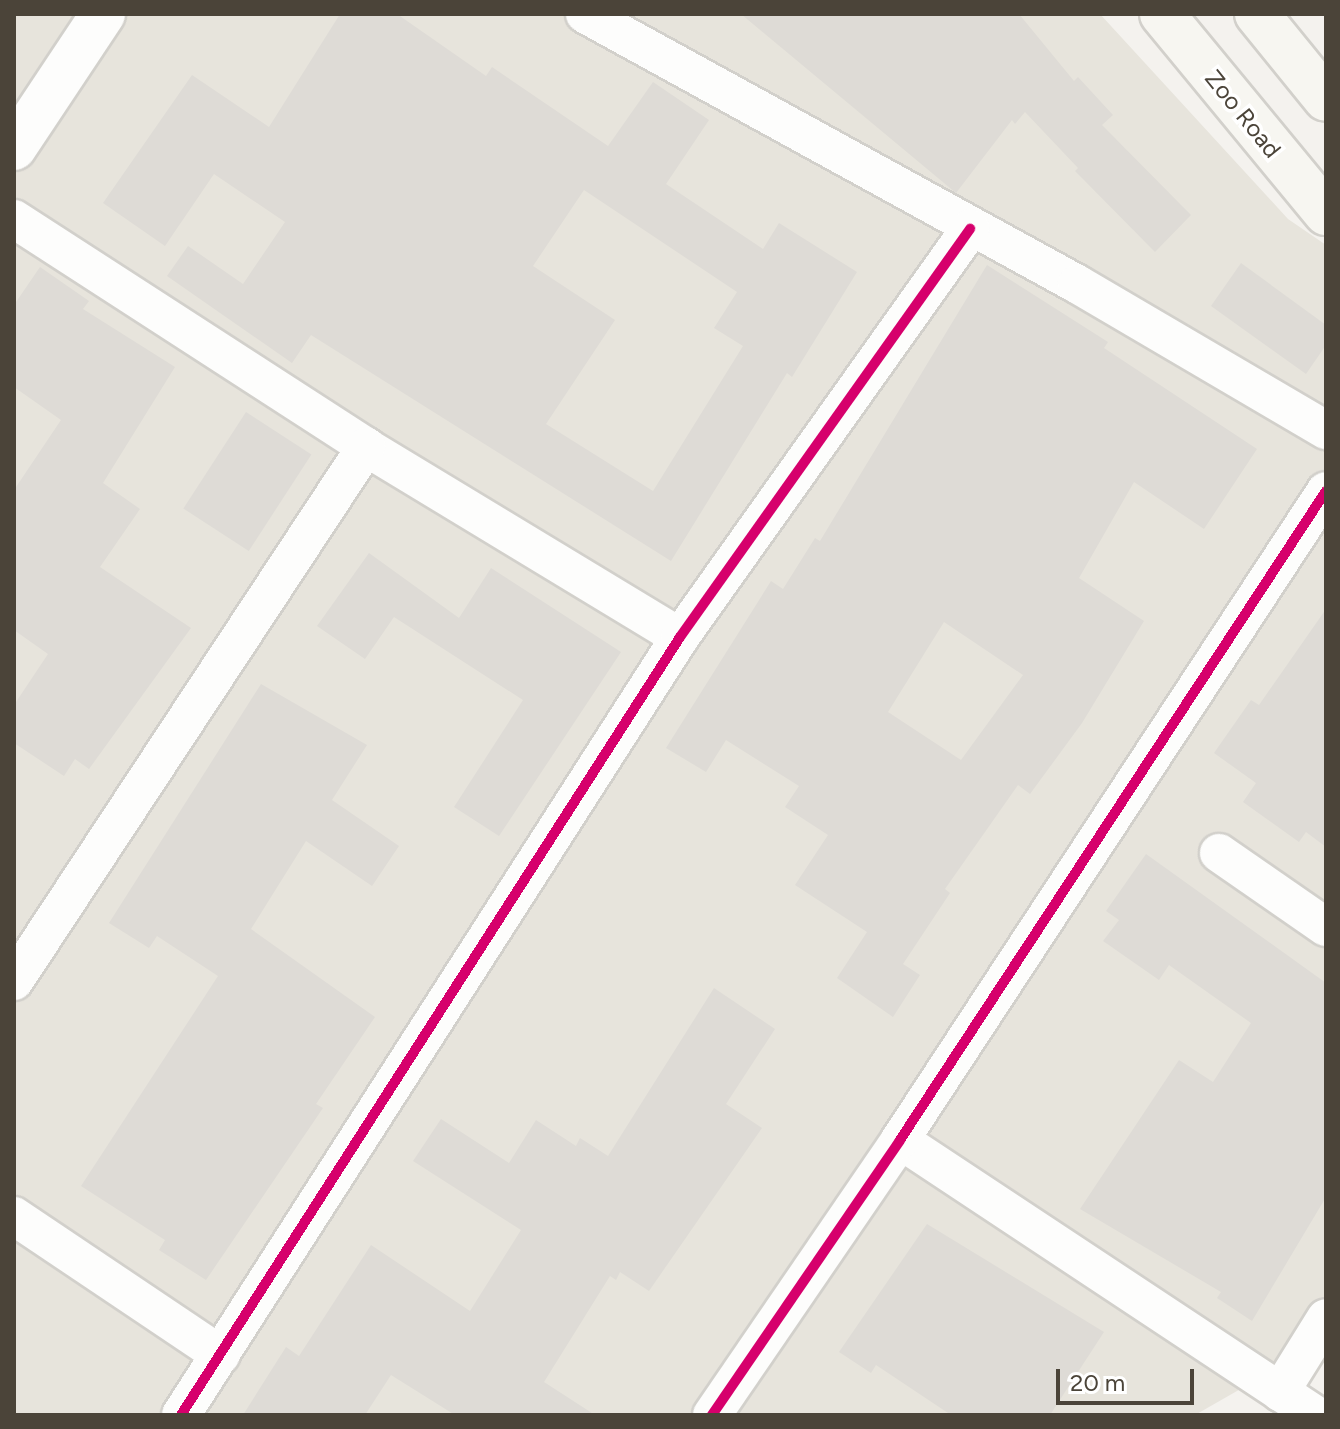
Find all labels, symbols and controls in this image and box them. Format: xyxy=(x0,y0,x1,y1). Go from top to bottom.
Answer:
street label: Zoo Road xyxy=(1199,64,1287,164)
scale bar xyxy=(1060,1353,1198,1403)
text: 20 m xyxy=(1070,1368,1125,1397)

